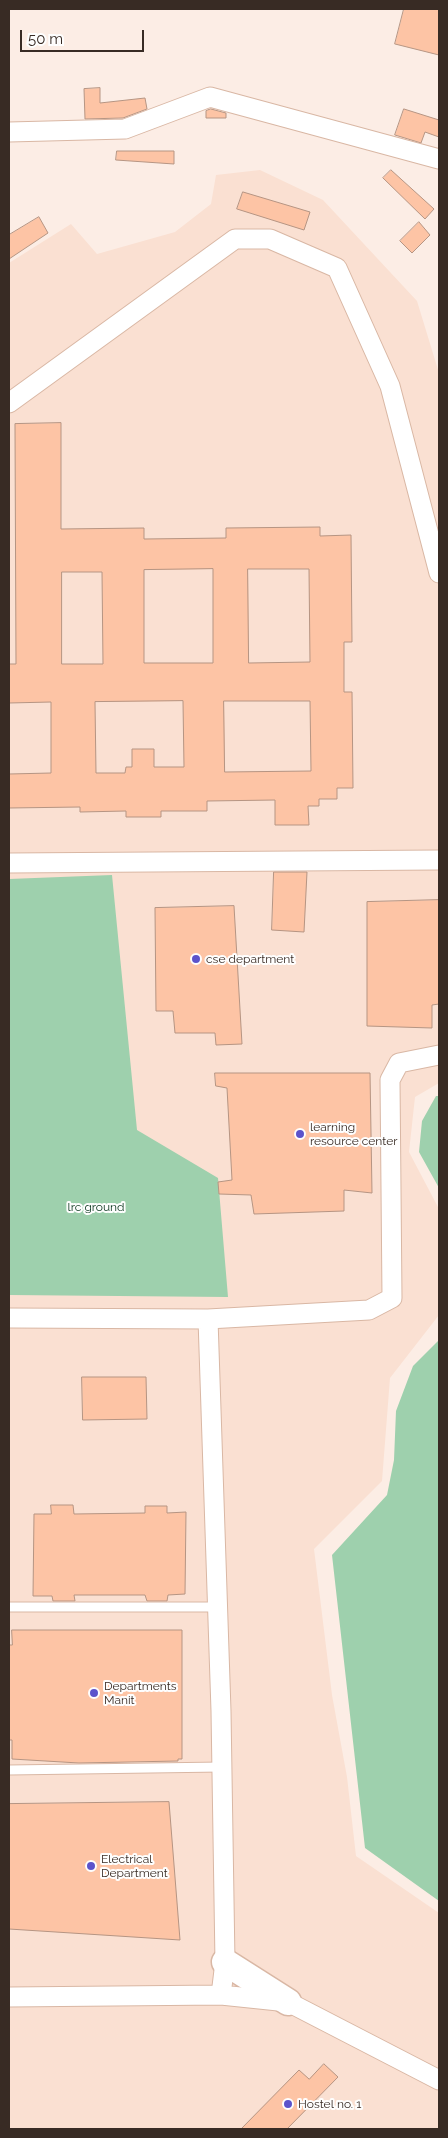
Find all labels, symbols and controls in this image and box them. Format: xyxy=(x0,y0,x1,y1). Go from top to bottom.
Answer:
scale bar xyxy=(22,20,146,52)
text: 50 m xyxy=(28,30,63,48)
place label: cse department xyxy=(206,952,294,966)
marker: cse department xyxy=(190,953,202,965)
place label: learning resource center xyxy=(310,1120,397,1148)
marker: learning resource center xyxy=(294,1128,306,1140)
park label: lrc ground xyxy=(67,1200,125,1214)
place label: Departments Manit xyxy=(104,1679,177,1707)
marker: Departments Manit xyxy=(88,1687,100,1699)
place label: Electrical Department xyxy=(101,1852,168,1880)
marker: Electrical Department xyxy=(85,1860,97,1872)
place label: Hostel no. 1 xyxy=(298,2097,361,2111)
marker: Hostel no. 1 xyxy=(282,2098,294,2110)

